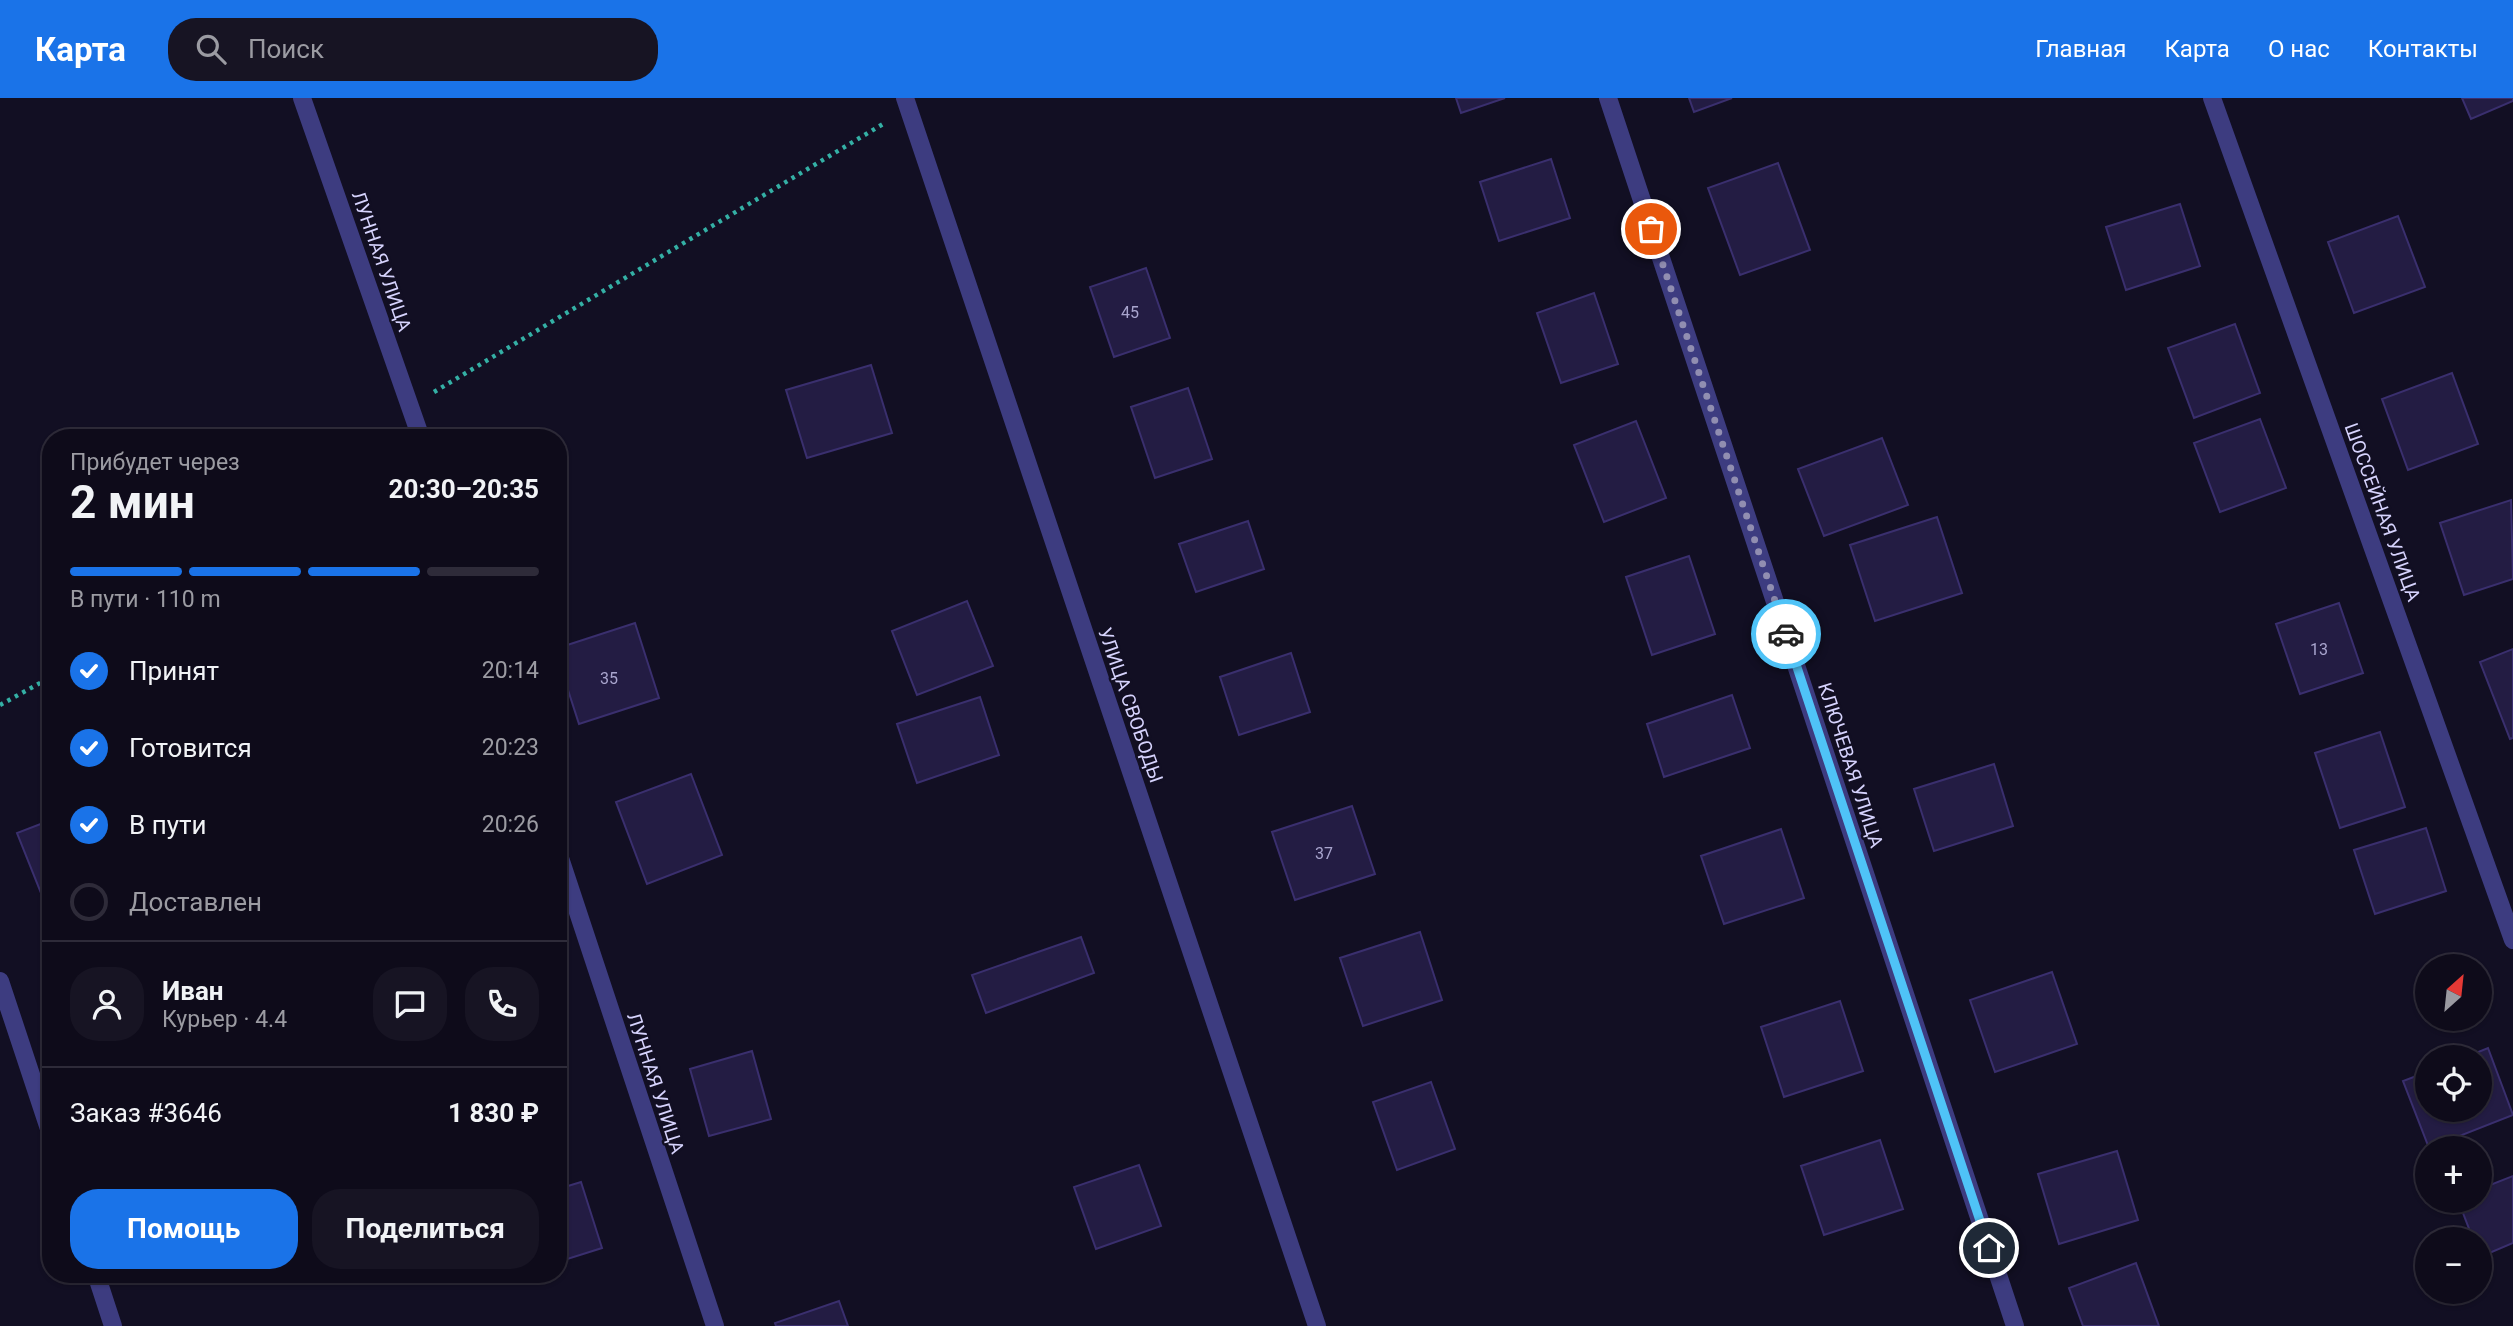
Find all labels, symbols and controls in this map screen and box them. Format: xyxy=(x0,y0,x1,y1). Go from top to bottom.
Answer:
search box xyxy=(168,18,658,81)
text: Карта xyxy=(35,30,126,69)
icon: search xyxy=(192,30,230,68)
text: Поиск xyxy=(248,34,324,64)
text: Главная xyxy=(2035,35,2126,63)
text: Карта xyxy=(2164,35,2230,63)
text: О нас xyxy=(2268,35,2330,63)
text: Контакты xyxy=(2368,35,2478,63)
street label: ЛУННАЯ УЛИЦА xyxy=(347,188,416,335)
pin xyxy=(1621,199,1681,259)
icon: bag xyxy=(1632,210,1670,248)
house number: 45 xyxy=(1121,303,1139,322)
street label: ШОССЕЙНАЯ УЛИЦА xyxy=(2340,420,2426,605)
text: Прибудет через xyxy=(70,449,240,476)
text: 20:30–20:35 xyxy=(389,474,539,504)
text: 2 мин xyxy=(70,475,195,529)
text: В пути · 110 m xyxy=(70,586,221,613)
courier xyxy=(1751,599,1821,669)
icon: car xyxy=(1767,615,1805,653)
street label: УЛИЦА СВОБОДЫ xyxy=(1093,625,1168,786)
house number: 13 xyxy=(2310,640,2328,659)
icon: check xyxy=(70,652,108,690)
text: Принят xyxy=(129,656,219,686)
text: 20:14 xyxy=(482,657,539,684)
house number: 35 xyxy=(600,669,618,688)
street label: КЛЮЧЕВАЯ УЛИЦА xyxy=(1813,680,1888,851)
icon: check xyxy=(70,729,108,767)
text: Готовится xyxy=(129,733,252,763)
text: 20:23 xyxy=(482,734,539,761)
icon: check xyxy=(70,806,108,844)
text: В пути xyxy=(129,810,206,840)
text: 20:26 xyxy=(482,811,539,838)
house number: 37 xyxy=(1315,844,1333,863)
text: Доставлен xyxy=(129,887,262,917)
north arrow xyxy=(2415,954,2492,1031)
map controls xyxy=(2415,954,2492,1304)
button: person xyxy=(70,967,144,1041)
button: chat xyxy=(373,967,447,1041)
button: phone xyxy=(465,967,539,1041)
text: Иван xyxy=(162,976,224,1006)
text: Курьер · 4.4 xyxy=(162,1006,287,1033)
street label: ЛУННАЯ УЛИЦА xyxy=(622,1010,689,1157)
button: locate xyxy=(2415,1045,2492,1122)
text: Заказ #3646 xyxy=(70,1098,222,1128)
text: 1 830 ₽ xyxy=(448,1098,539,1128)
button: + xyxy=(2415,1136,2492,1213)
button: Помощь xyxy=(70,1189,298,1269)
button: Поделиться xyxy=(312,1189,539,1269)
pin xyxy=(1959,1218,2019,1278)
button: − xyxy=(2415,1227,2492,1304)
icon: home xyxy=(1970,1229,2008,1267)

